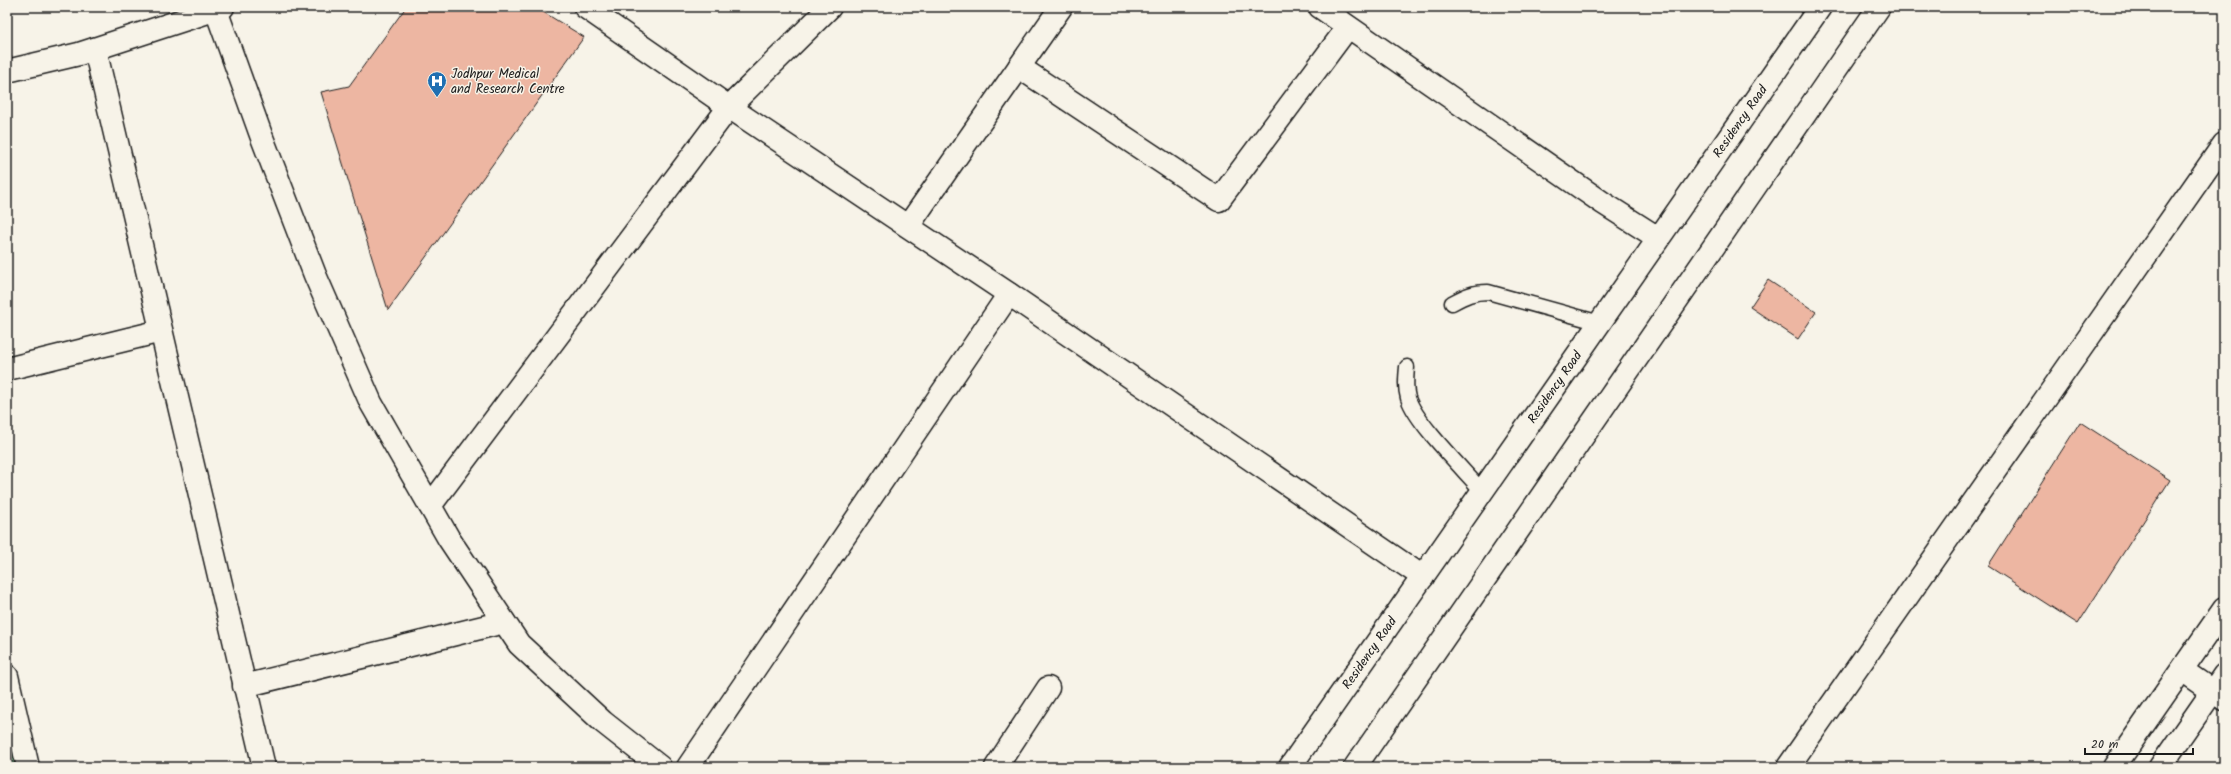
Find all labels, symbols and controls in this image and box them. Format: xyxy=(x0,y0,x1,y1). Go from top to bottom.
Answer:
place label: Jodhpur Medical and Research Centre xyxy=(451,64,565,100)
hospital icon: Jodhpur Medical and Research Centre xyxy=(426,70,448,98)
street label: Residency Road xyxy=(1707,80,1773,162)
street label: Residency Road xyxy=(1522,346,1588,428)
street label: Residency Road xyxy=(1337,612,1403,694)
scale bar xyxy=(2085,730,2193,756)
text: 20 m xyxy=(2091,735,2119,754)

